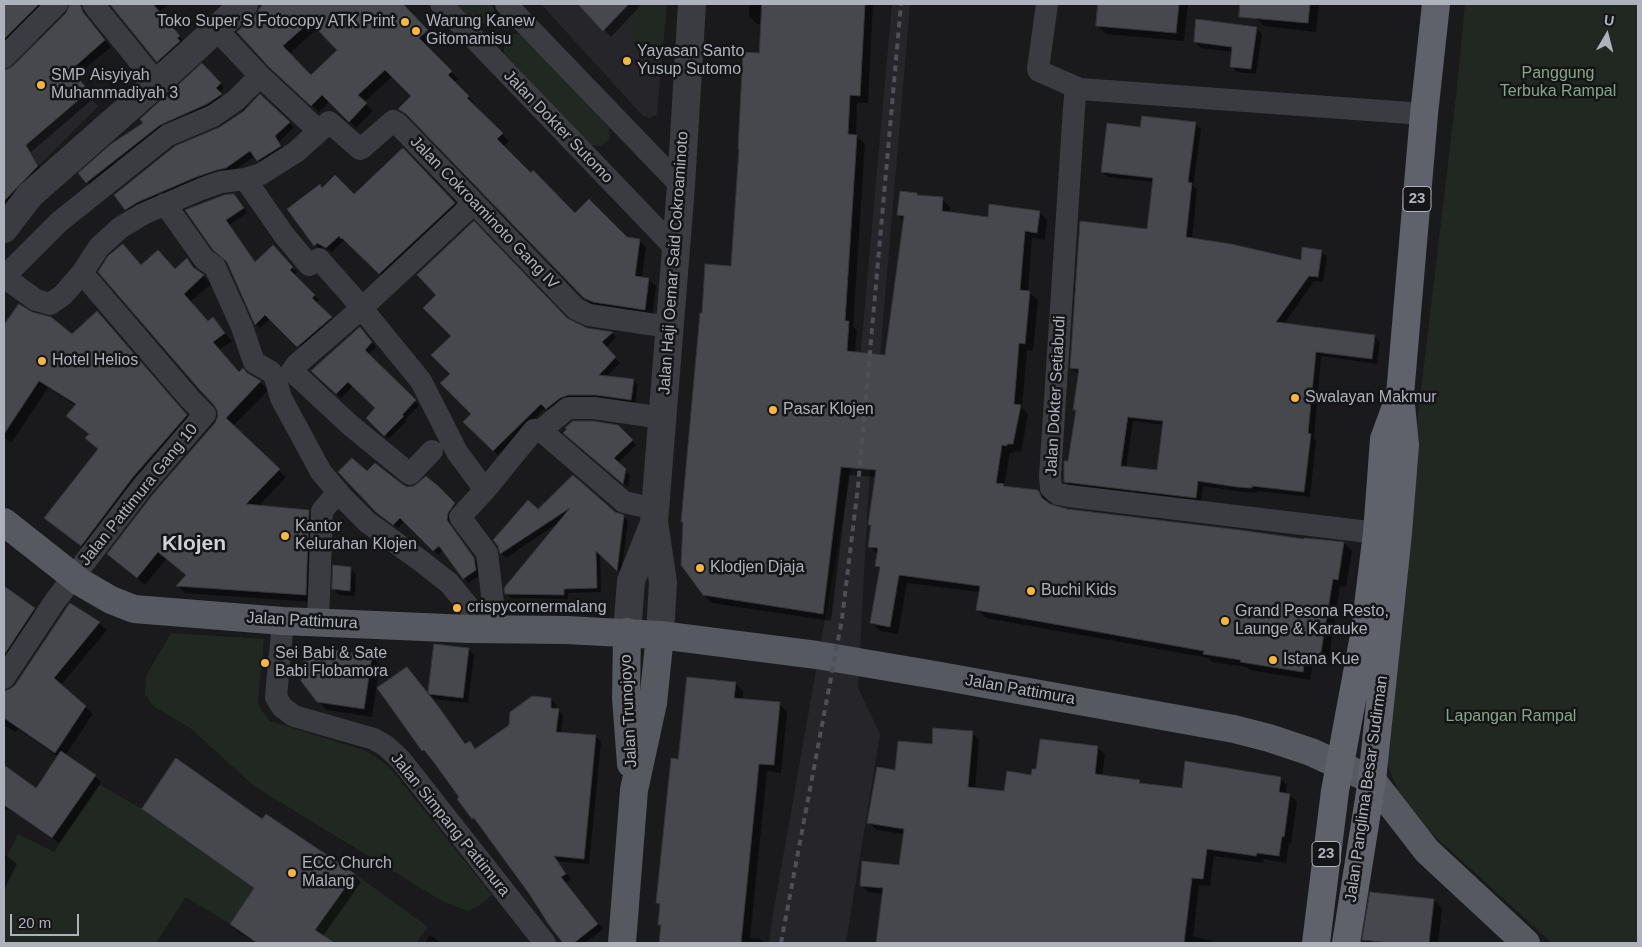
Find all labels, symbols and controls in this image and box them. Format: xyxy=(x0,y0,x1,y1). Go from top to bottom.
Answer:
north arrow xyxy=(1582,10,1632,60)
place label: Toko Super S Fotocopy ATK Print xyxy=(157,12,395,32)
place label: Warung Kanew Gitomamisu xyxy=(426,12,535,50)
text: U xyxy=(1603,12,1615,29)
marker: Toko Super S Fotocopy ATK Print xyxy=(399,16,411,28)
marker: Warung Kanew Gitomamisu xyxy=(410,25,422,37)
place label: Yayasan Santo Yusup Sutomo xyxy=(637,42,744,80)
marker: Yayasan Santo Yusup Sutomo xyxy=(621,55,633,67)
park label: Panggung Terbuka Rampal xyxy=(1500,64,1616,102)
place label: SMP Aisyiyah Muhammadiyah 3 xyxy=(51,66,178,104)
street label: Jalan Dokter Sutomo xyxy=(499,67,617,187)
marker: SMP Aisyiyah Muhammadiyah 3 xyxy=(35,79,47,91)
street label: Jalan Haji Oemar Said Cokroaminoto xyxy=(655,131,693,395)
street label: Jalan Cokroaminoto Gang IV xyxy=(406,132,562,294)
road number: 23 xyxy=(1403,186,1431,212)
street label: Jalan Dokter Setiabudi xyxy=(1042,315,1070,477)
place label: Hotel Helios xyxy=(52,351,138,371)
marker: Hotel Helios xyxy=(36,355,48,367)
place label: Swalayan Makmur xyxy=(1305,388,1437,408)
marker: Swalayan Makmur xyxy=(1289,392,1301,404)
place label: Pasar Klojen xyxy=(783,400,874,420)
marker: Pasar Klojen xyxy=(767,404,779,416)
street label: Jalan Pattimura Gang 10 xyxy=(76,420,202,570)
place label: Kantor Kelurahan Klojen xyxy=(295,517,417,555)
marker: Kantor Kelurahan Klojen xyxy=(279,530,291,542)
district label: Klojen xyxy=(162,531,226,557)
place label: Klodjen Djaja xyxy=(710,558,804,578)
marker: Klodjen Djaja xyxy=(694,562,706,574)
place label: Buchi Kids xyxy=(1041,581,1117,601)
marker: Buchi Kids xyxy=(1025,585,1037,597)
place label: crispycornermalang xyxy=(467,598,607,618)
marker: crispycornermalang xyxy=(451,602,463,614)
place label: Grand Pesona Resto, Launge & Karauke xyxy=(1235,602,1389,640)
street label: Jalan Pattimura xyxy=(246,609,358,633)
marker: Grand Pesona Resto, Launge & Karauke xyxy=(1219,615,1231,627)
place label: Sei Babi & Sate Babi Flobamora xyxy=(275,644,388,682)
place label: Istana Kue xyxy=(1283,650,1360,670)
street label: Jalan Trunojoyo xyxy=(616,654,642,768)
marker: Istana Kue xyxy=(1267,654,1279,666)
marker: Sei Babi & Sate Babi Flobamora xyxy=(259,657,271,669)
street label: Jalan Pattimura xyxy=(964,671,1076,709)
street label: Jalan Panglima Besar Sudirman xyxy=(1342,674,1392,904)
park label: Lapangan Rampal xyxy=(1446,707,1576,727)
street label: Jalan Simpang Pattimura xyxy=(386,749,514,901)
road number: 23 xyxy=(1312,842,1340,866)
place label: ECC Church Malang xyxy=(302,854,392,892)
marker: ECC Church Malang xyxy=(286,867,298,879)
scale bar xyxy=(12,904,81,936)
text: 20 m xyxy=(18,914,51,931)

